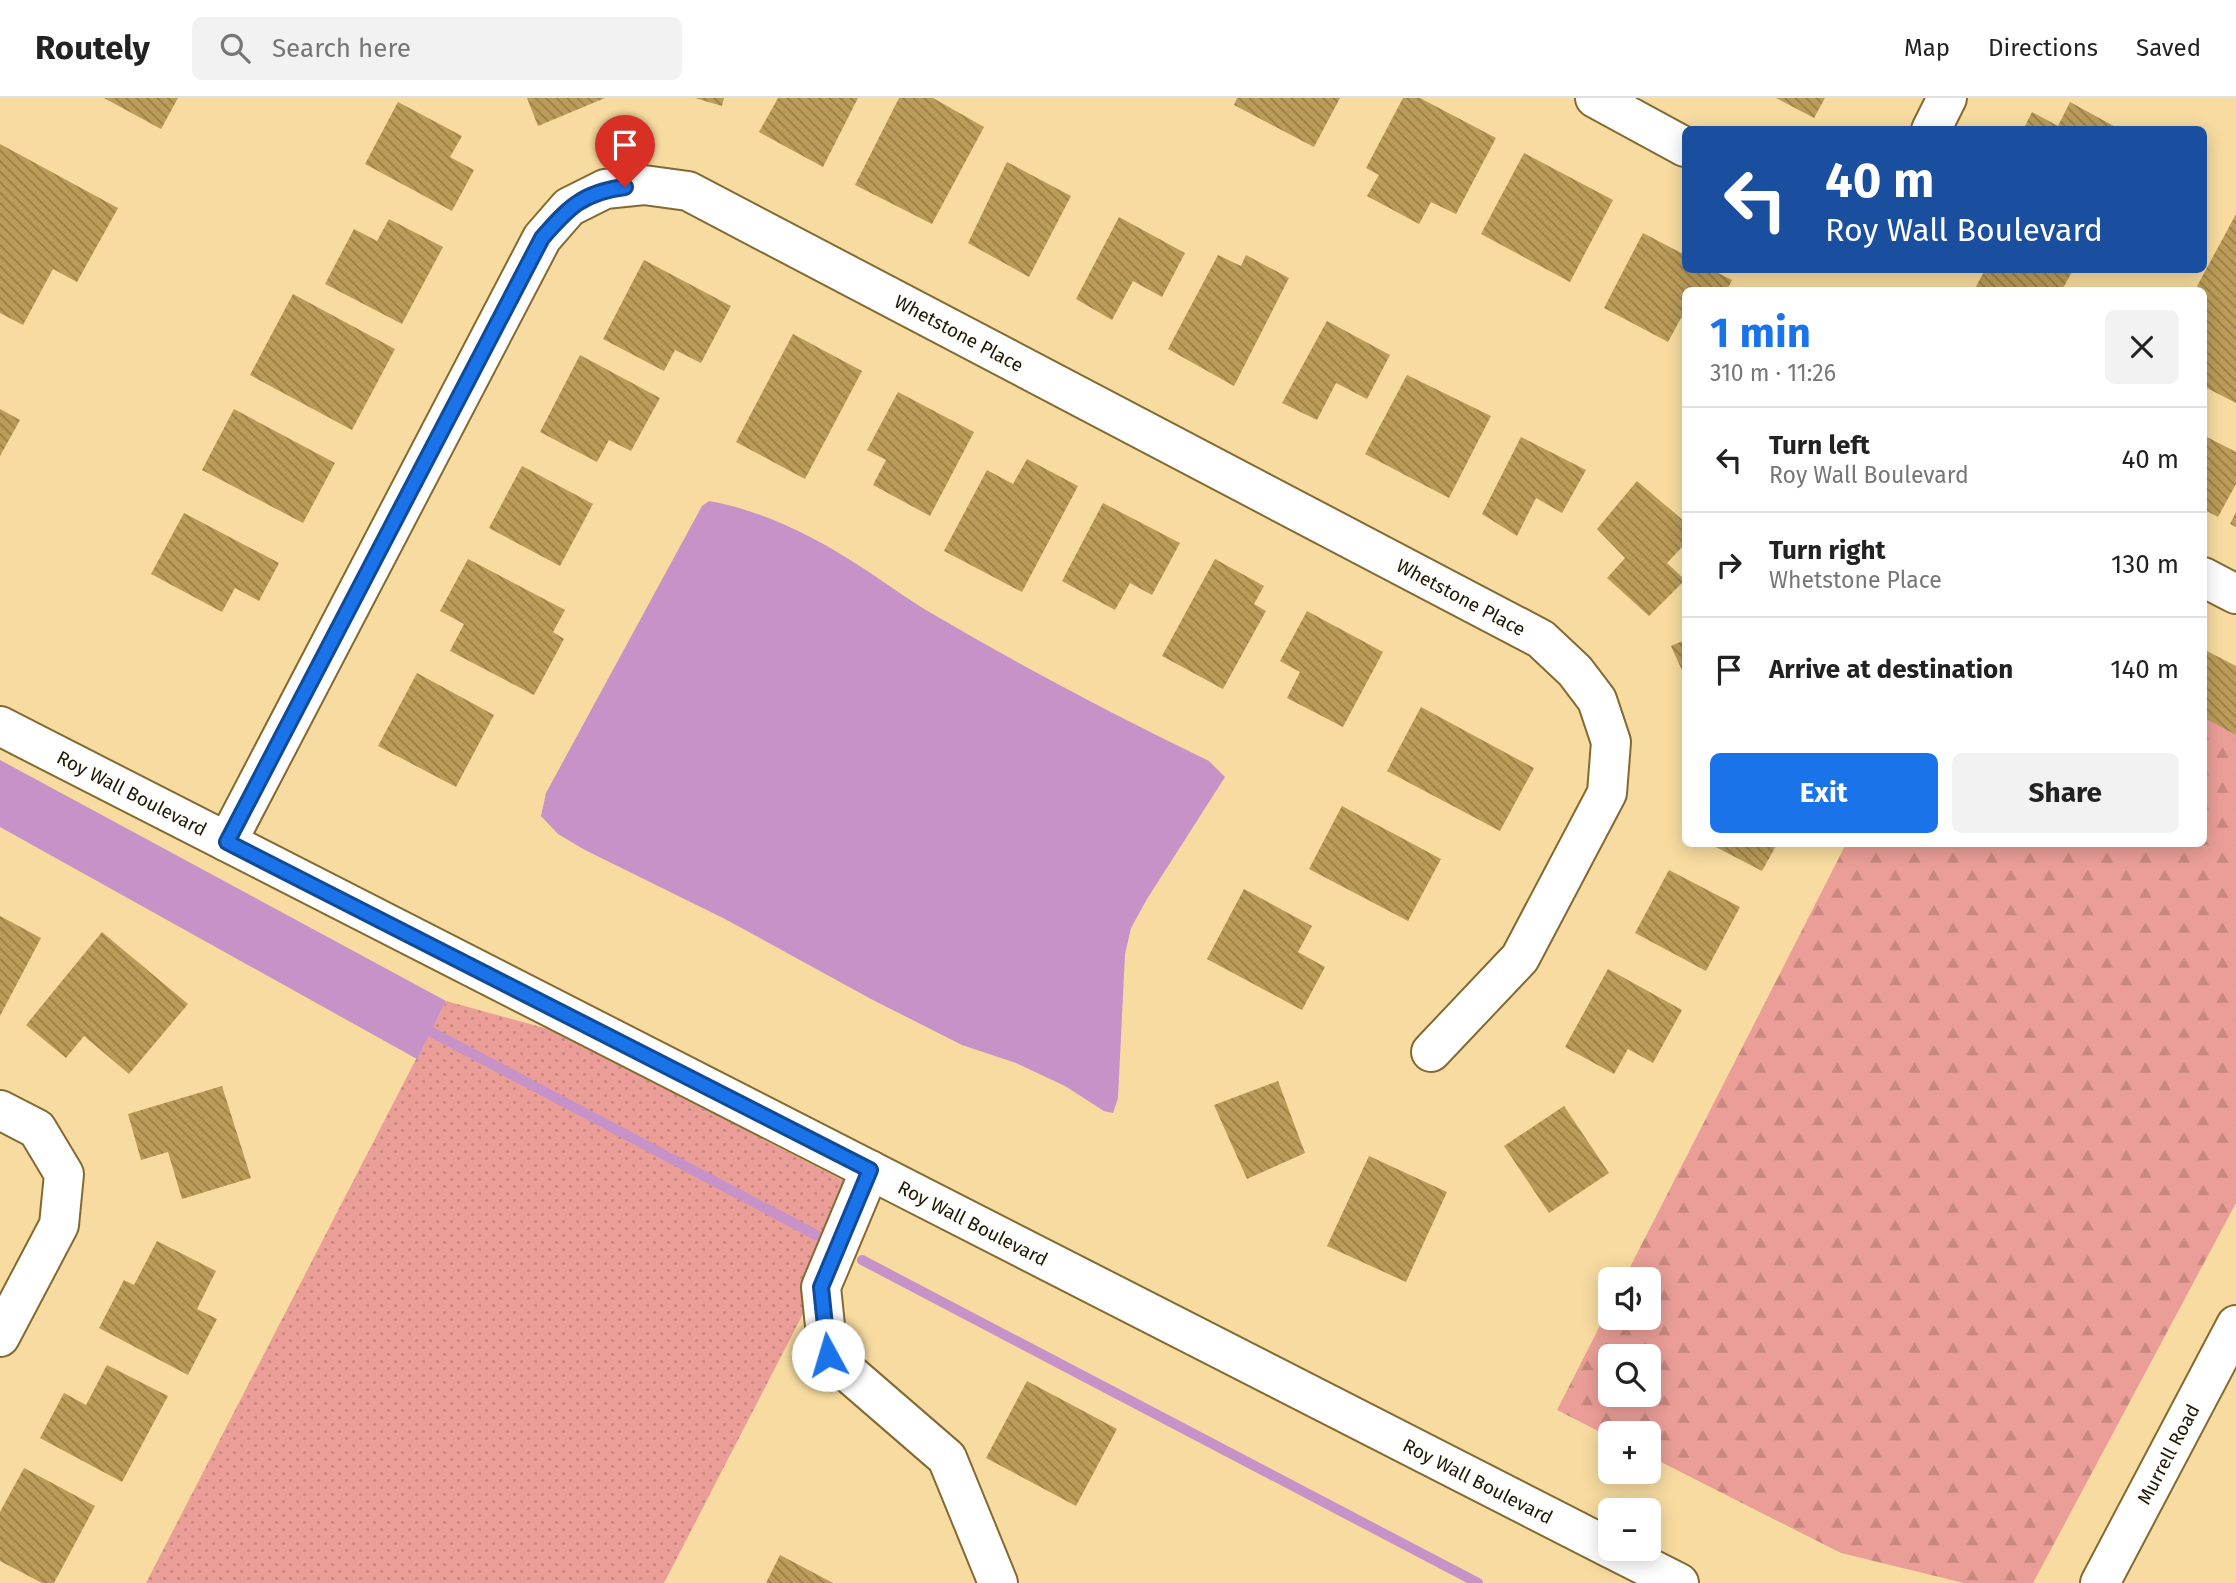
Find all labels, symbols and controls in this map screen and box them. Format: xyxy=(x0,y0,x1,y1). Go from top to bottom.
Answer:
search box xyxy=(192,17,682,80)
text: Routely xyxy=(35,28,150,68)
icon: search xyxy=(216,29,254,67)
text: Search here xyxy=(272,33,411,64)
text: Map xyxy=(1904,34,1950,62)
text: Directions xyxy=(1988,34,2098,62)
text: Saved xyxy=(2136,34,2201,62)
pin xyxy=(595,115,655,187)
icon: arrive xyxy=(606,126,644,164)
text: 40 m xyxy=(1825,151,1934,210)
icon: left xyxy=(1710,154,1801,245)
text: Roy Wall Boulevard xyxy=(1825,211,2103,249)
street label: Whetstone Place xyxy=(890,290,1027,377)
text: 1 min xyxy=(1710,308,1811,358)
button: close xyxy=(2105,310,2179,384)
text: 310 m · 11:26 xyxy=(1710,359,1836,387)
text: Turn left xyxy=(1769,430,1870,461)
icon: left xyxy=(1710,441,1748,479)
text: 40 m xyxy=(2121,444,2179,475)
text: Roy Wall Boulevard xyxy=(1769,461,1969,489)
text: Turn right xyxy=(1769,535,1886,566)
icon: right xyxy=(1710,546,1748,584)
text: 130 m xyxy=(2111,549,2179,580)
street label: Whetstone Place xyxy=(1392,554,1529,641)
text: Whetstone Place xyxy=(1769,566,1942,594)
icon: arrive xyxy=(1710,651,1748,689)
text: Arrive at destination xyxy=(1769,654,2013,685)
text: 140 m xyxy=(2110,654,2179,685)
street label: Roy Wall Boulevard xyxy=(53,746,211,841)
button: Exit xyxy=(1710,753,1938,833)
button: Share xyxy=(1952,753,2179,833)
street label: Roy Wall Boulevard xyxy=(894,1176,1052,1271)
map controls xyxy=(1598,1267,1661,1561)
button: sound xyxy=(1598,1267,1661,1330)
position arrow xyxy=(791,1318,865,1392)
button: search xyxy=(1598,1344,1661,1407)
street label: Murrell Road xyxy=(2132,1400,2204,1508)
button: + xyxy=(1598,1421,1661,1484)
street label: Roy Wall Boulevard xyxy=(1399,1434,1557,1529)
button: − xyxy=(1598,1498,1661,1561)

